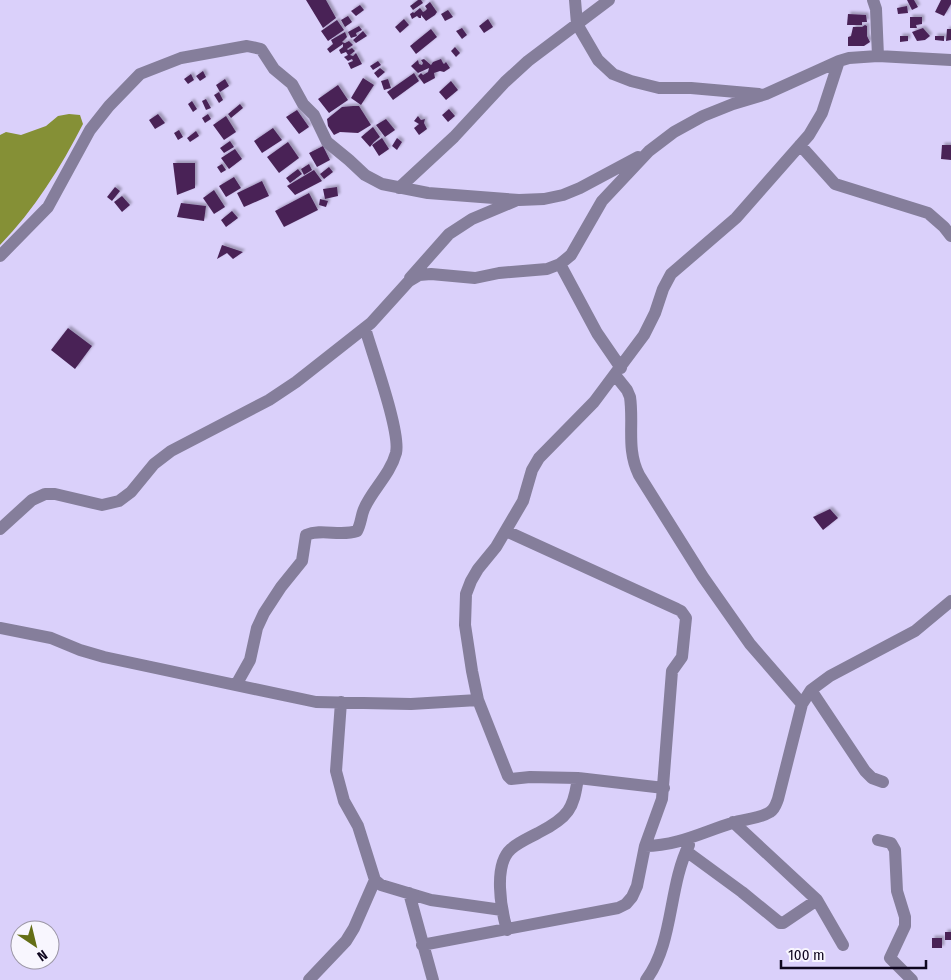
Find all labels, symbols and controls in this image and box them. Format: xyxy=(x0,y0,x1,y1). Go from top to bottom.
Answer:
north arrow xyxy=(10,920,60,970)
scale bar xyxy=(781,938,926,970)
text: N xyxy=(34,946,50,965)
text: 100 m xyxy=(788,946,825,964)

